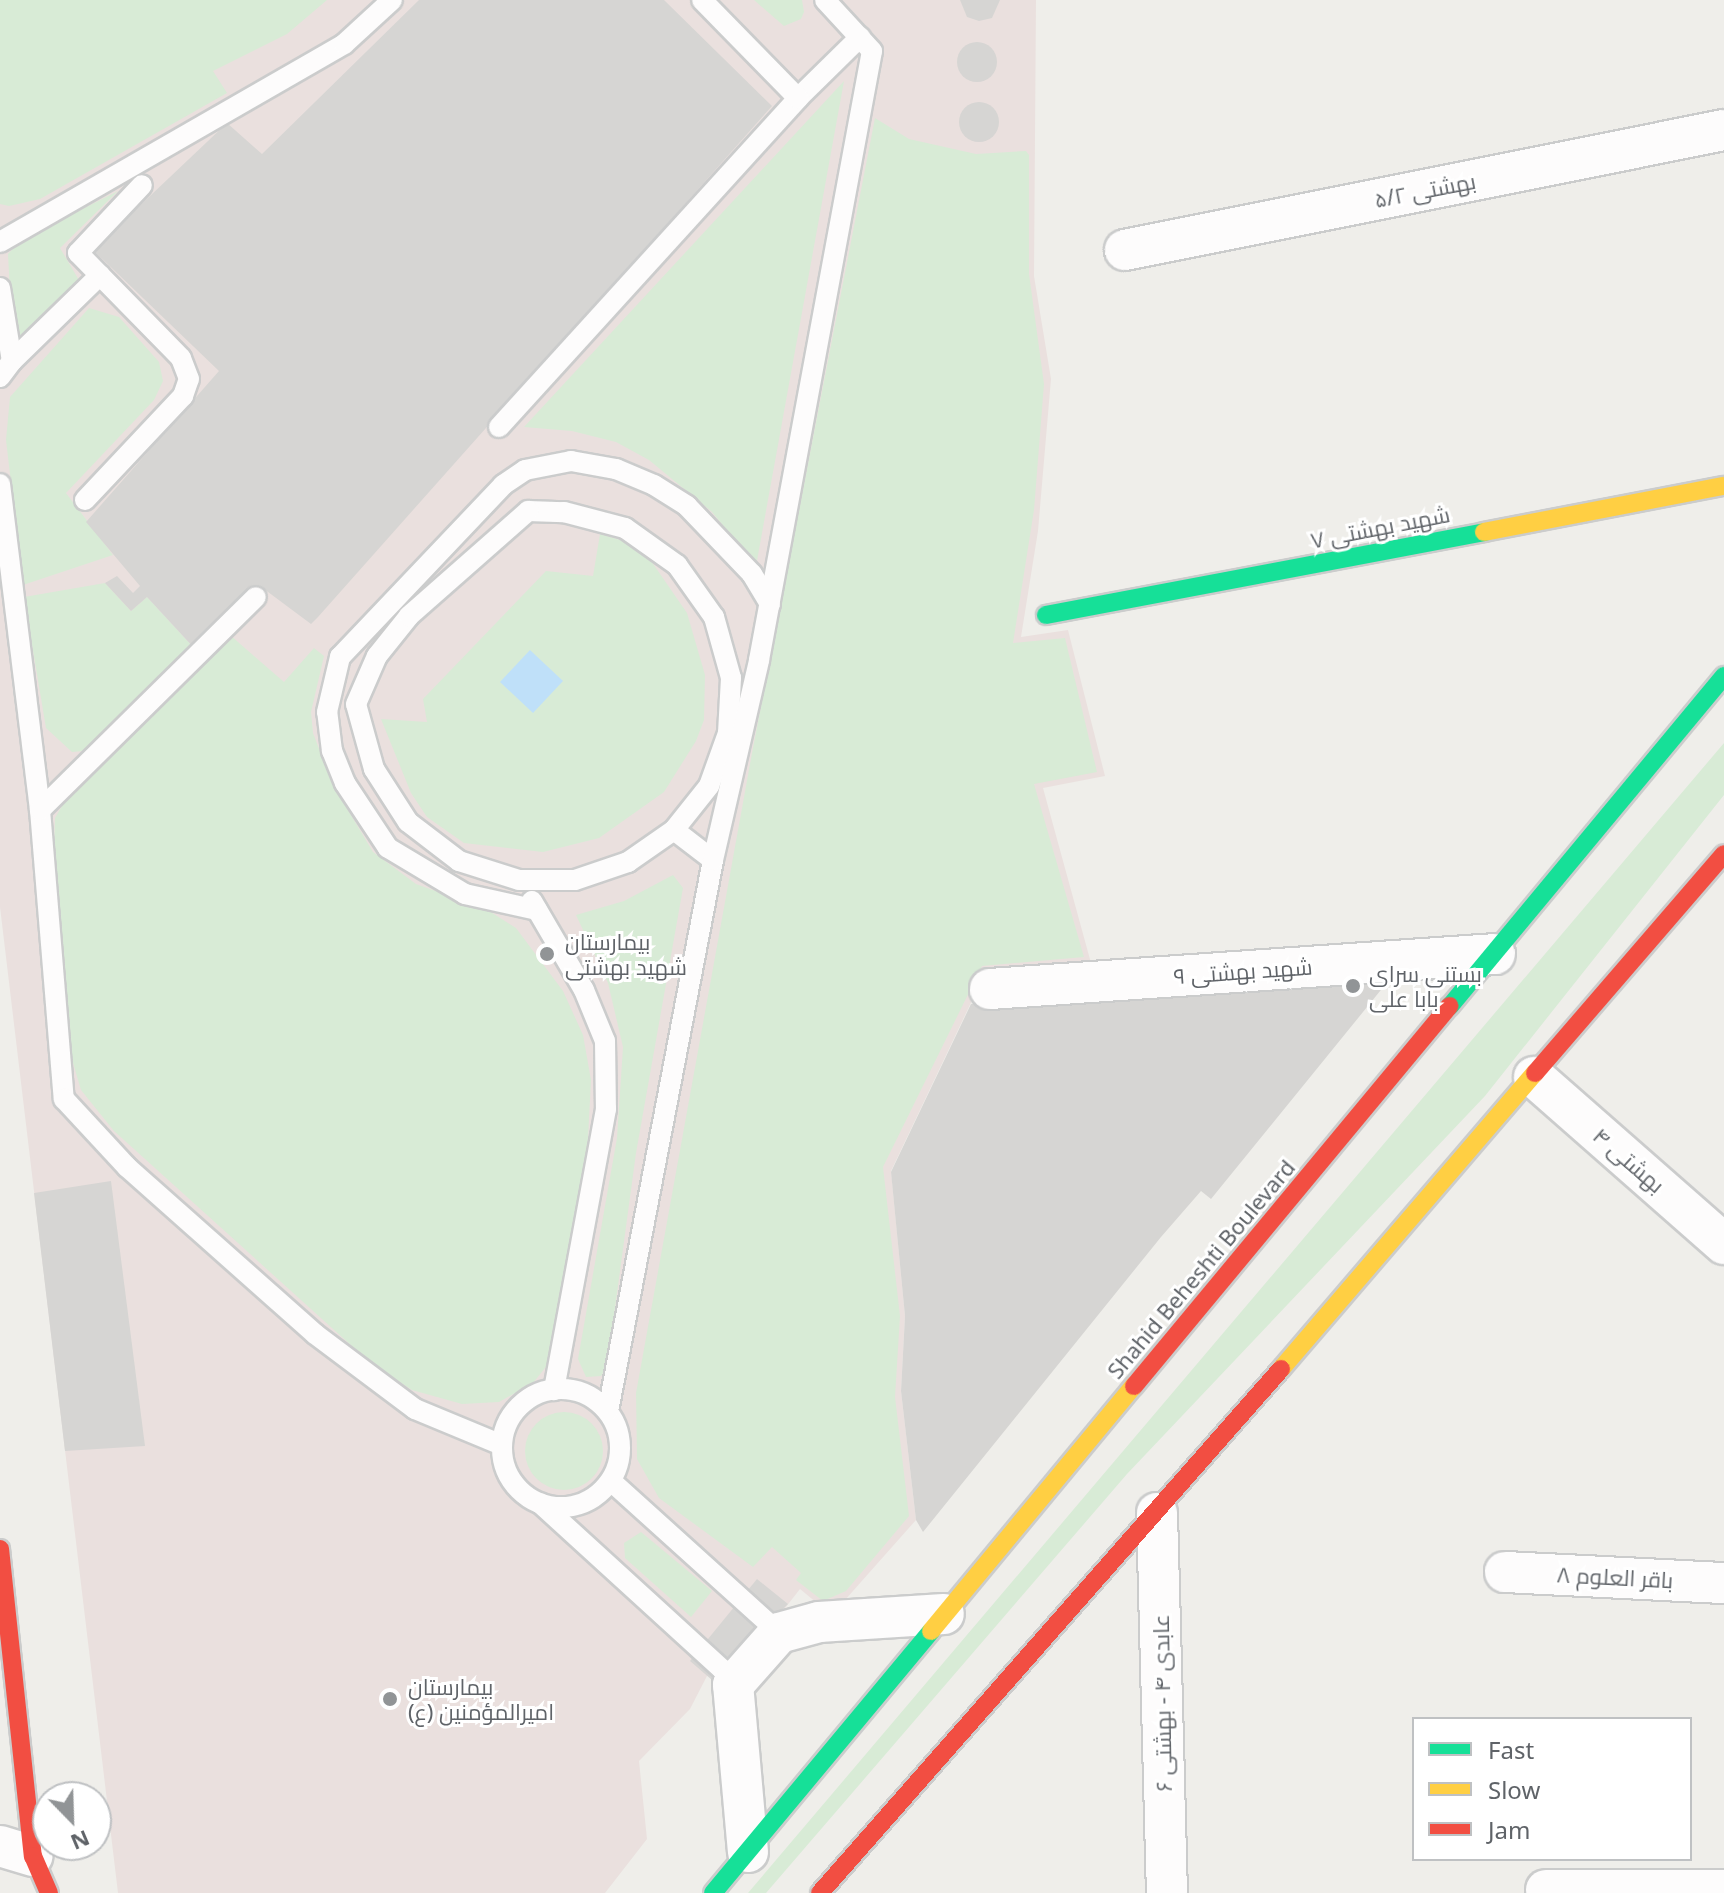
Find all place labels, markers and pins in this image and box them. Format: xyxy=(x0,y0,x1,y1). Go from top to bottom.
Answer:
place label: بیمارستان شهید بهشتی xyxy=(565,928,687,980)
marker: بیمارستان شهید بهشتی xyxy=(536,943,558,965)
place label: بستنی سرای بابا علی xyxy=(1369,960,1482,1012)
marker: بستنی سرای بابا علی xyxy=(1344,977,1362,995)
place label: بیمارستان امیرالمؤمنین (ع) xyxy=(408,1673,554,1724)
marker: بیمارستان امیرالمؤمنین (ع) xyxy=(379,1688,401,1710)

